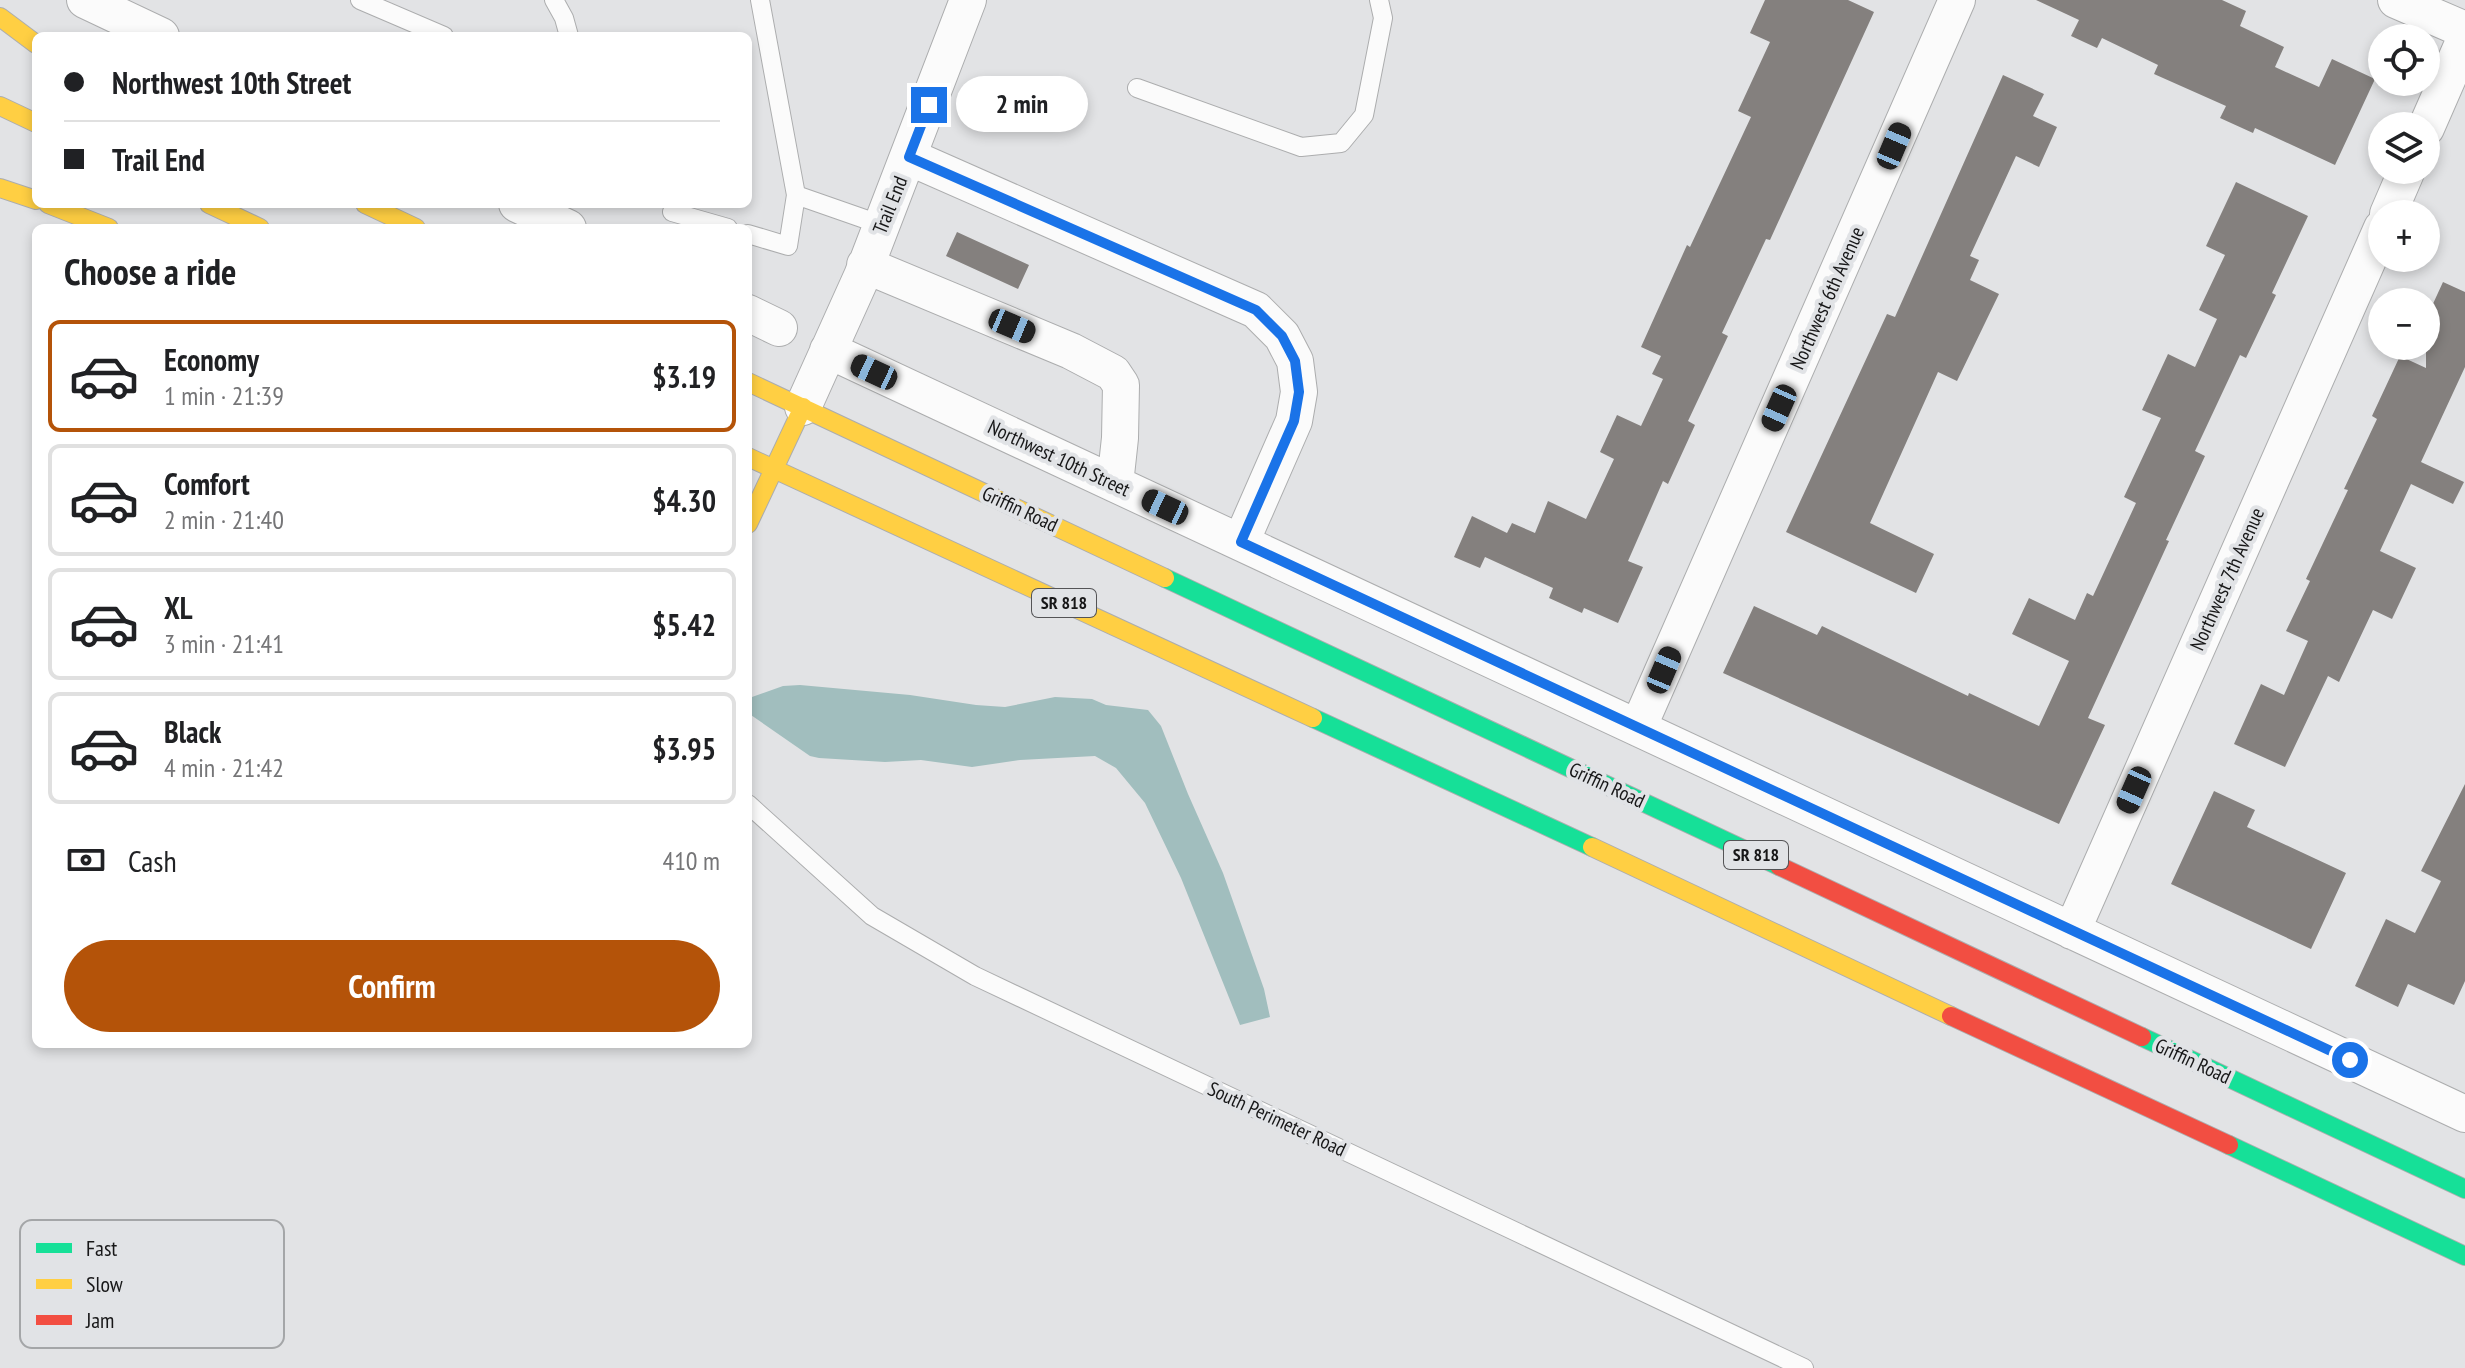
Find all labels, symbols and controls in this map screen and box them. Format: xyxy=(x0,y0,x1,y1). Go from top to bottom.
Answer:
map controls xyxy=(2368,24,2440,360)
button: locate xyxy=(2368,24,2440,96)
text: Northwest 10th Street xyxy=(112,63,351,102)
callout: 2 min xyxy=(957,77,1089,133)
route end xyxy=(911,87,947,123)
text: 2 min xyxy=(996,87,1048,120)
button: layers xyxy=(2368,112,2440,184)
car xyxy=(1874,119,1914,173)
text: Trail End xyxy=(112,140,205,179)
street label: Trail End xyxy=(867,172,913,238)
button: + xyxy=(2368,200,2440,272)
street label: Northwest 6th Avenue xyxy=(1784,223,1870,373)
text: Choose a ride xyxy=(64,248,236,295)
button: − xyxy=(2368,288,2440,360)
car xyxy=(985,306,1039,346)
icon: car xyxy=(68,340,140,412)
text: Economy xyxy=(164,340,259,379)
car xyxy=(847,351,901,393)
text: $3.19 xyxy=(652,357,716,396)
text: 1 min · 21:39 xyxy=(164,379,284,412)
car xyxy=(1758,381,1800,435)
street label: Northwest 10th Street xyxy=(984,414,1135,503)
icon: car xyxy=(68,464,140,536)
text: Comfort xyxy=(164,464,250,503)
street label: Griffin Road xyxy=(978,480,1062,538)
text: $4.30 xyxy=(652,481,716,520)
car xyxy=(1138,486,1192,528)
text: 2 min · 21:40 xyxy=(164,503,284,536)
street label: Northwest 7th Avenue xyxy=(2184,504,2270,654)
icon: car xyxy=(68,588,140,660)
text: XL xyxy=(164,588,193,627)
road number: SR 818 xyxy=(1032,589,1096,617)
text: $5.42 xyxy=(652,605,716,644)
text: 3 min · 21:41 xyxy=(164,627,284,660)
car xyxy=(1644,643,1684,697)
icon: car xyxy=(68,712,140,784)
text: Black xyxy=(164,712,221,751)
text: $3.95 xyxy=(652,729,716,768)
text: 4 min · 21:42 xyxy=(164,751,284,784)
street label: Griffin Road xyxy=(1565,756,1649,814)
car xyxy=(2113,763,2155,817)
icon: cash xyxy=(64,838,108,882)
text: Cash xyxy=(128,841,177,880)
road number: SR 818 xyxy=(1724,841,1788,869)
text: 410 m xyxy=(662,844,720,877)
button: Confirm xyxy=(64,940,720,1032)
street label: Griffin Road xyxy=(2151,1032,2235,1090)
route start xyxy=(2332,1042,2368,1078)
street label: South Perimeter Road xyxy=(1204,1076,1350,1162)
legend xyxy=(20,1220,284,1348)
text: Fast xyxy=(86,1234,117,1262)
text: Slow xyxy=(86,1270,123,1298)
text: Jam xyxy=(85,1306,114,1334)

